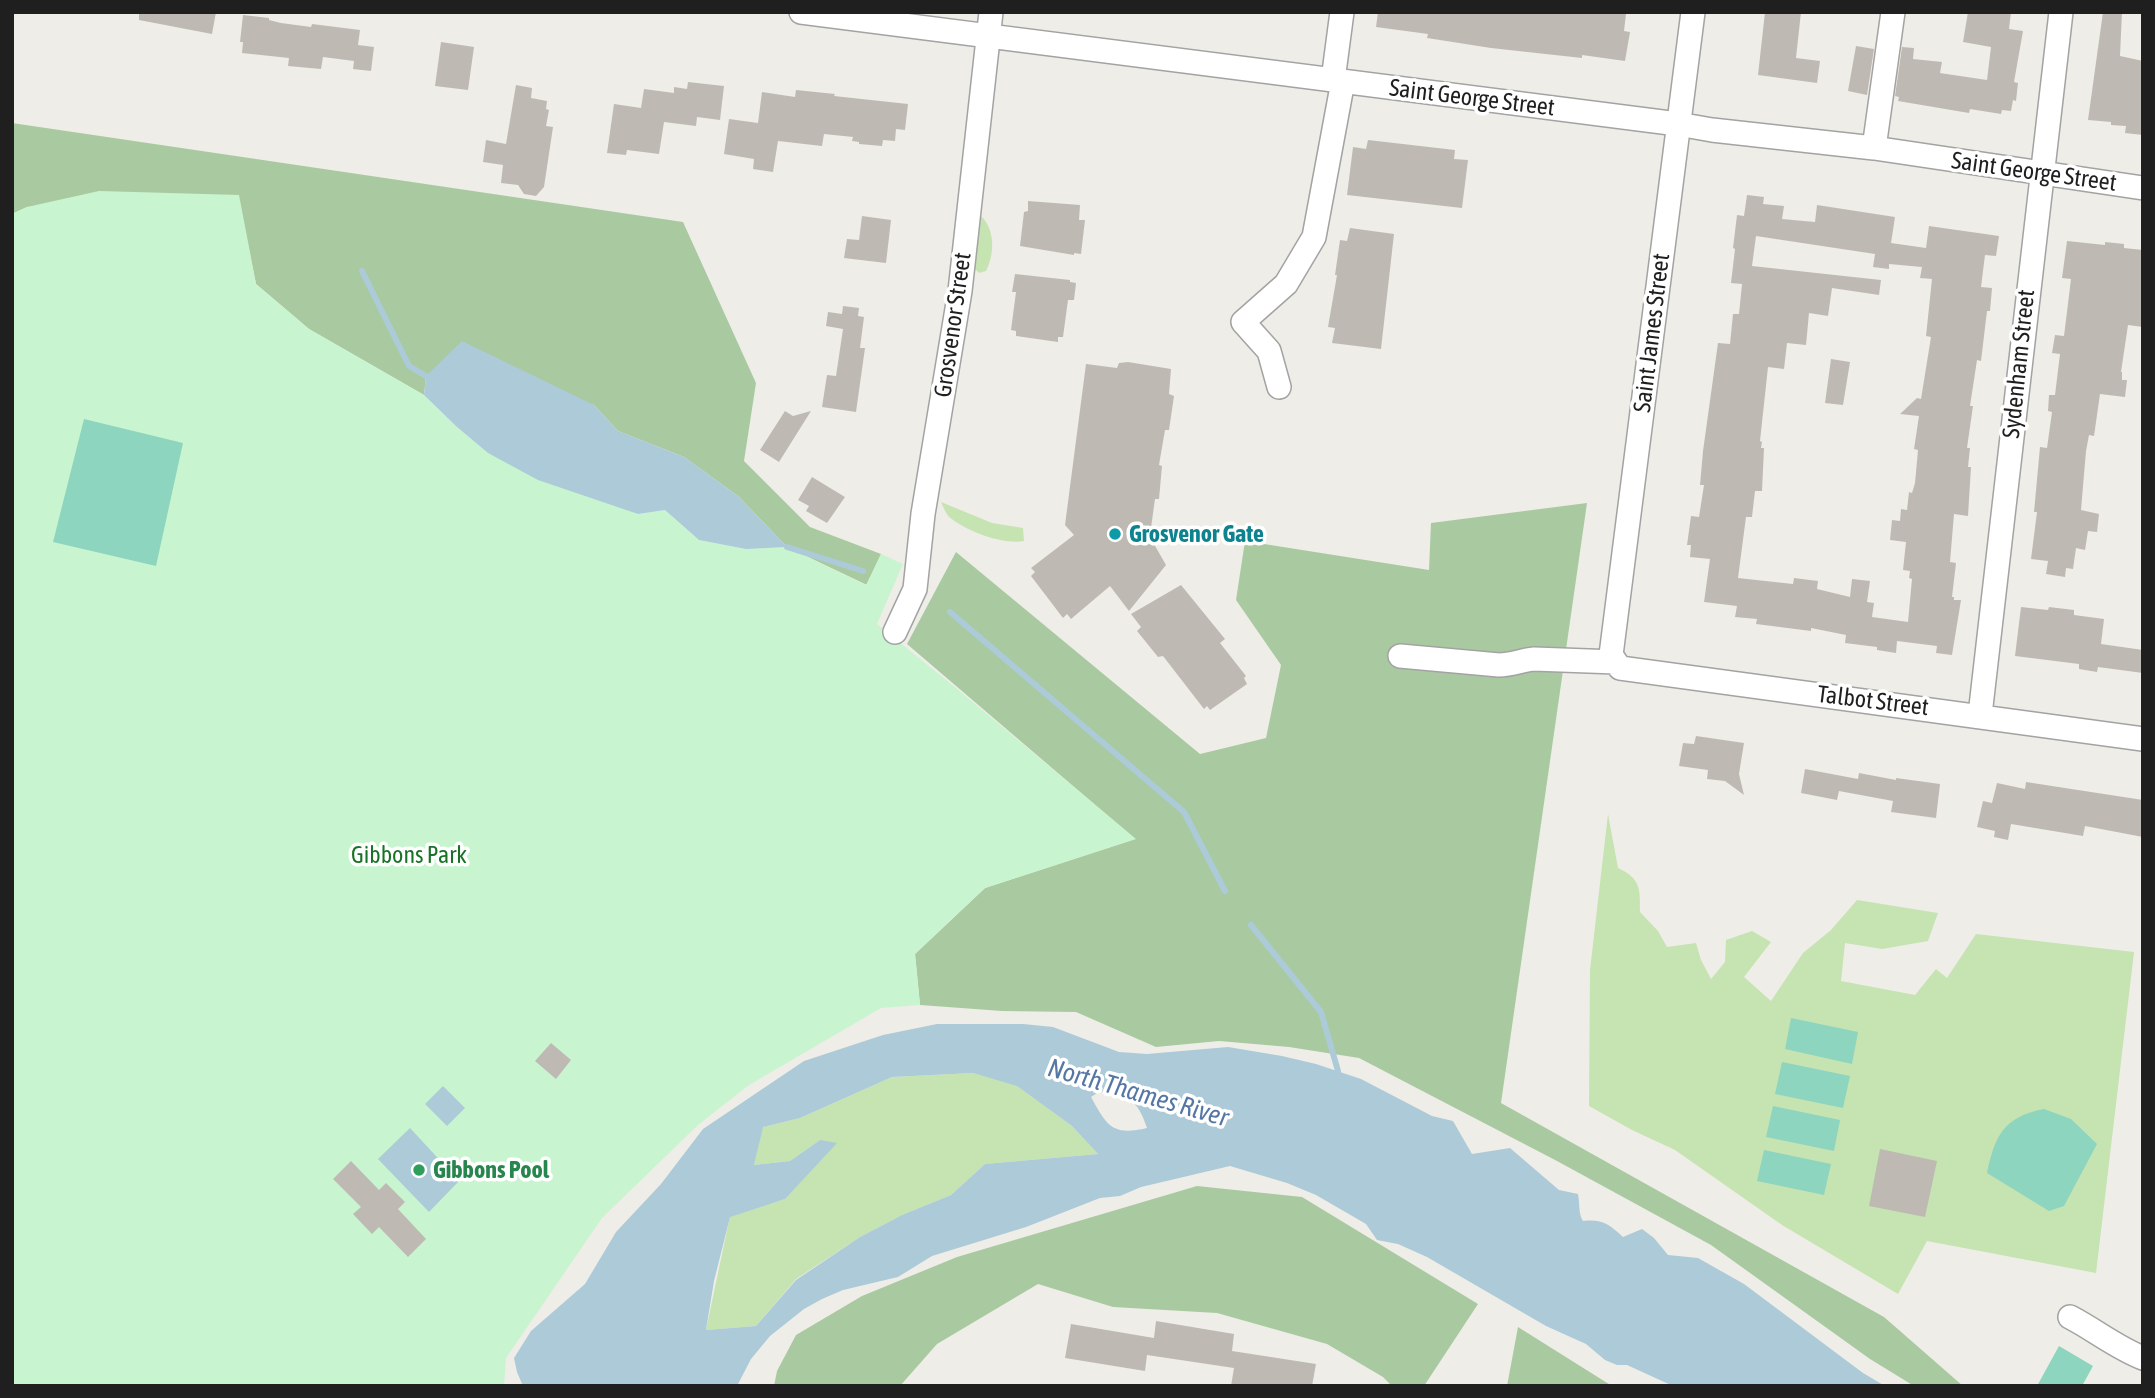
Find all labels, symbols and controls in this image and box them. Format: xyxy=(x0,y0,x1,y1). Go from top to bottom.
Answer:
street label: Saint George Street xyxy=(1388,74,1556,122)
street label: Saint George Street xyxy=(1950,146,2118,198)
street label: Grosvenor Street xyxy=(929,251,977,399)
street label: Saint James Street xyxy=(1628,252,1676,414)
street label: Sydenham Street xyxy=(1997,288,2041,440)
place label: Grosvenor Gate xyxy=(1129,520,1264,548)
marker: Grosvenor Gate xyxy=(1107,526,1123,542)
street label: Talbot Street xyxy=(1816,680,1930,722)
park label: Gibbons Park xyxy=(351,841,467,869)
water label: North Thames River xyxy=(1044,1052,1232,1134)
place label: Gibbons Pool xyxy=(433,1156,549,1184)
marker: Gibbons Pool xyxy=(411,1162,427,1178)

